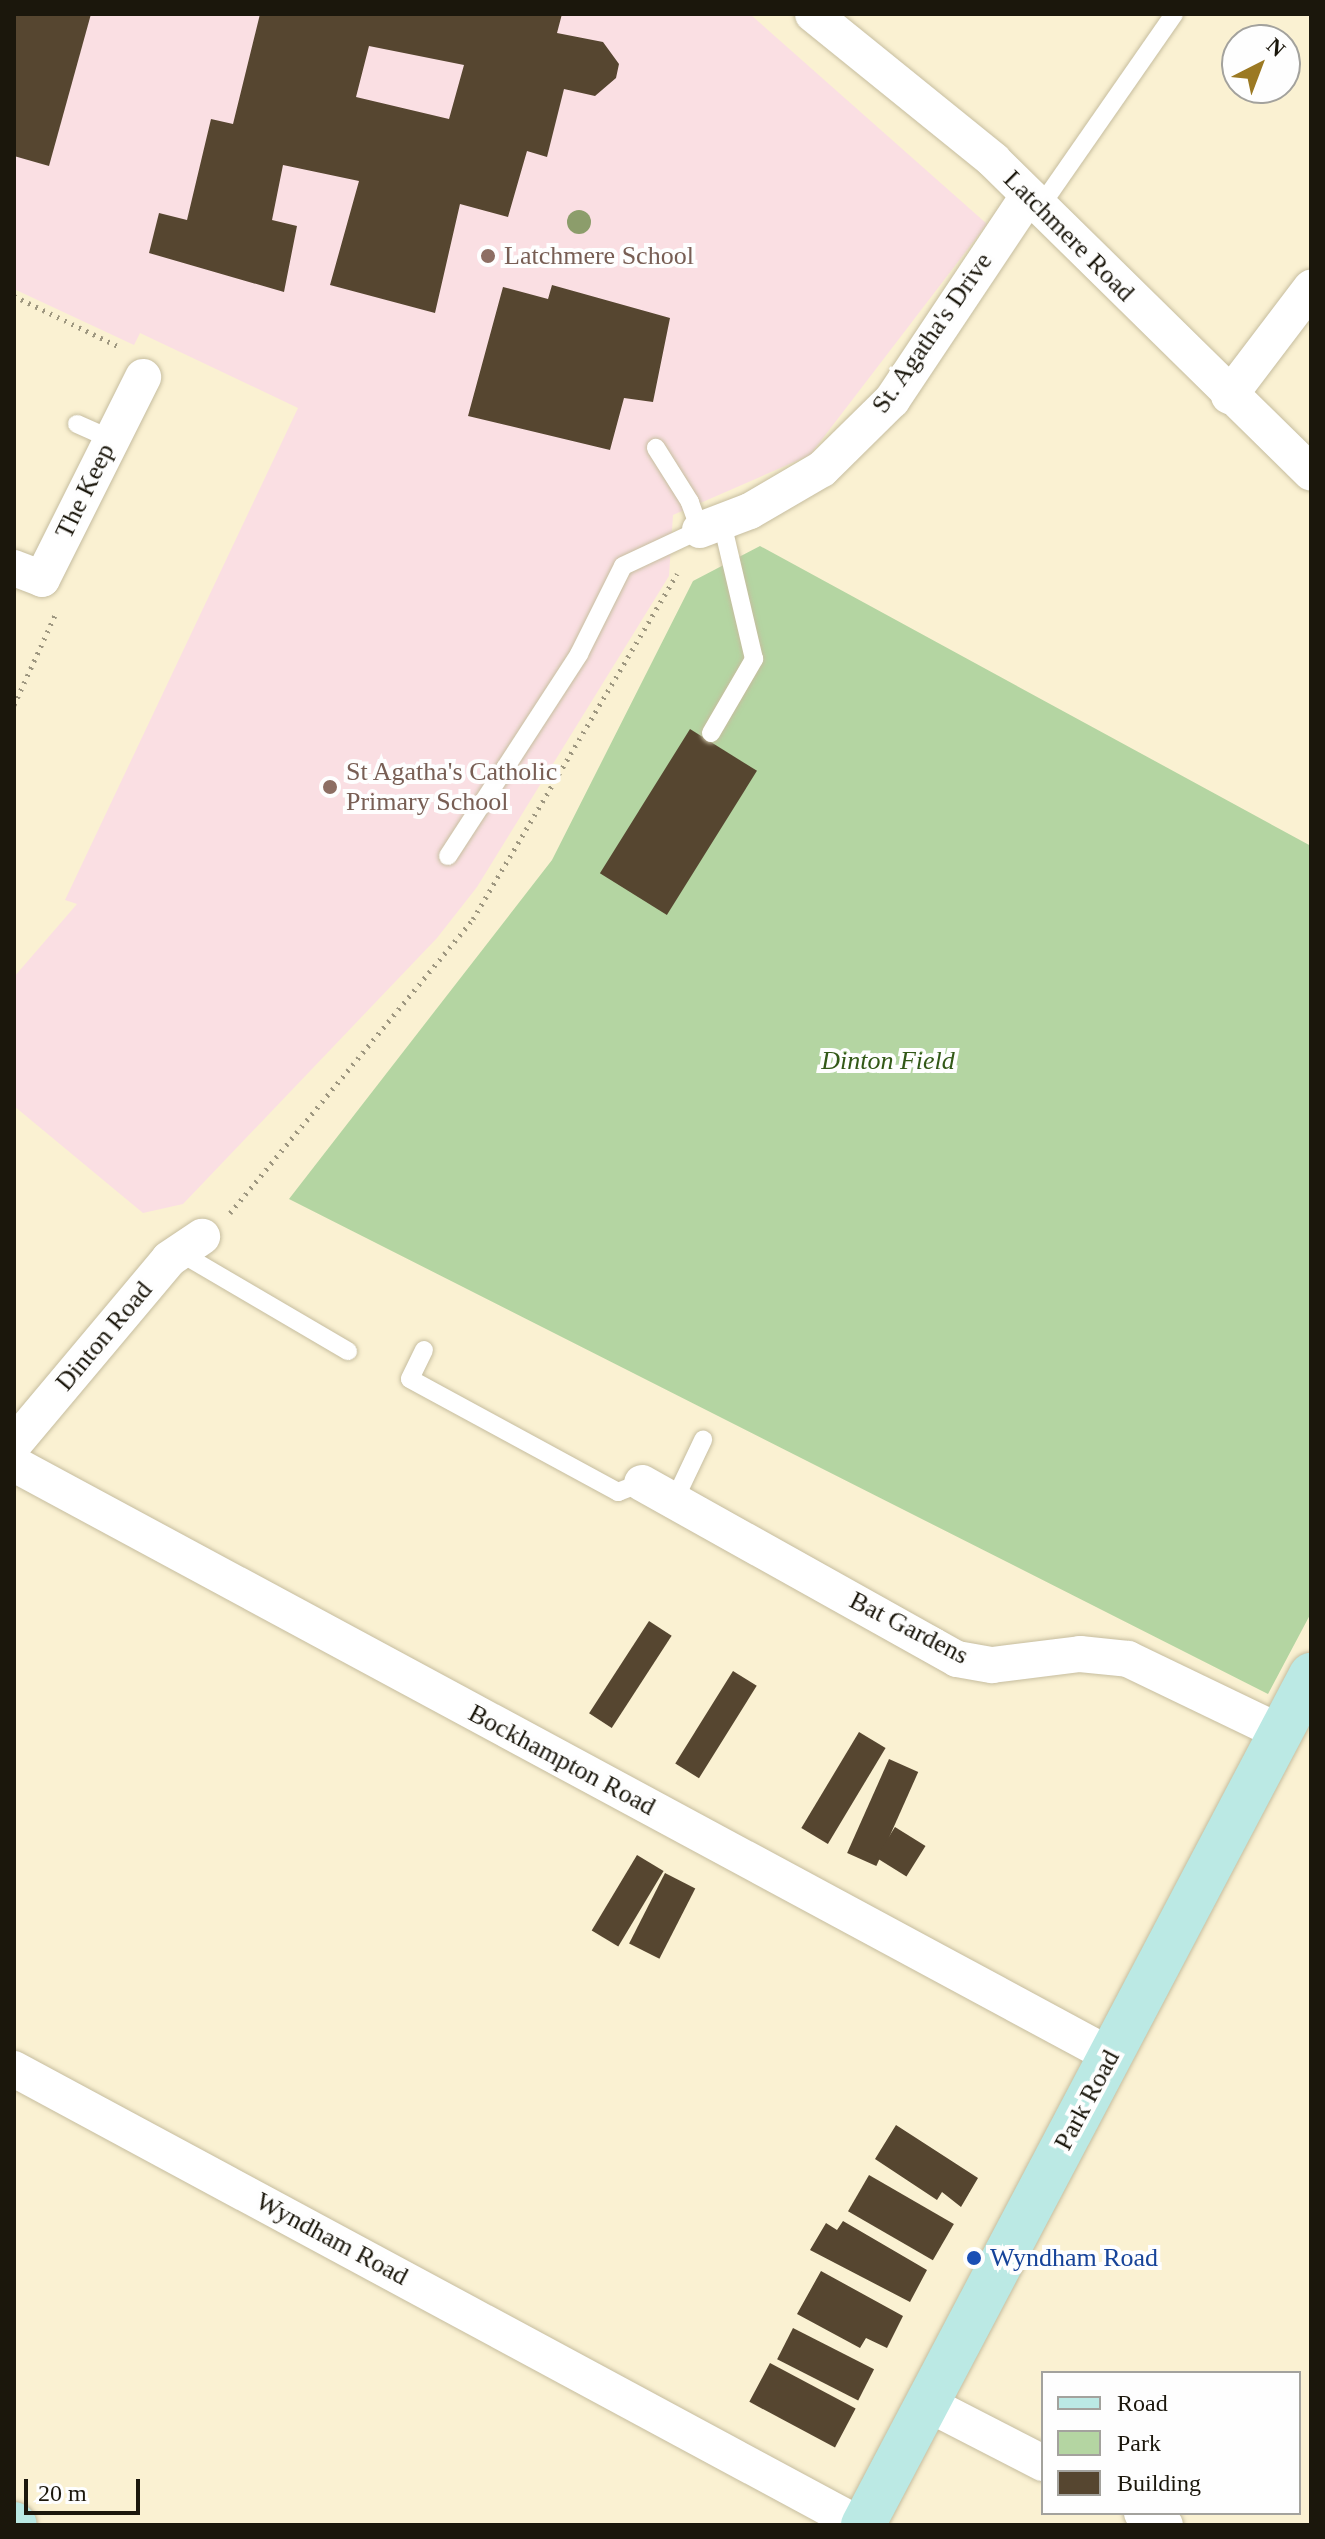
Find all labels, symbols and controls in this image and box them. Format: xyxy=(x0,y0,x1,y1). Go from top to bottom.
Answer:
north arrow xyxy=(1221,24,1301,104)
text: N xyxy=(1262,33,1290,62)
street label: Latchmere Road xyxy=(997,164,1141,308)
place label: Latchmere School xyxy=(504,240,694,272)
street label: St. Agatha's Drive xyxy=(865,246,999,420)
marker: Latchmere School xyxy=(479,247,497,265)
street label: The Keep xyxy=(49,438,121,544)
place label: St Agatha's Catholic Primary School xyxy=(346,756,559,818)
marker: St Agatha's Catholic Primary School xyxy=(321,778,339,796)
park label: Dinton Field xyxy=(821,1045,955,1077)
street label: Dinton Road xyxy=(49,1275,159,1397)
street label: Bat Gardens xyxy=(844,1585,974,1671)
street label: Bockhampton Road xyxy=(463,1698,661,1822)
street label: Park Road xyxy=(1048,2045,1126,2155)
street label: Wyndham Road xyxy=(250,2186,414,2292)
place label: Wyndham Road xyxy=(990,2242,1158,2274)
marker: Wyndham Road xyxy=(965,2249,983,2267)
legend xyxy=(1041,2371,1301,2515)
text: Road xyxy=(1117,2390,1168,2416)
text: Park xyxy=(1117,2430,1161,2456)
scale bar xyxy=(28,2463,144,2513)
text: Building xyxy=(1117,2470,1201,2496)
text: 20 m xyxy=(38,2480,87,2506)

